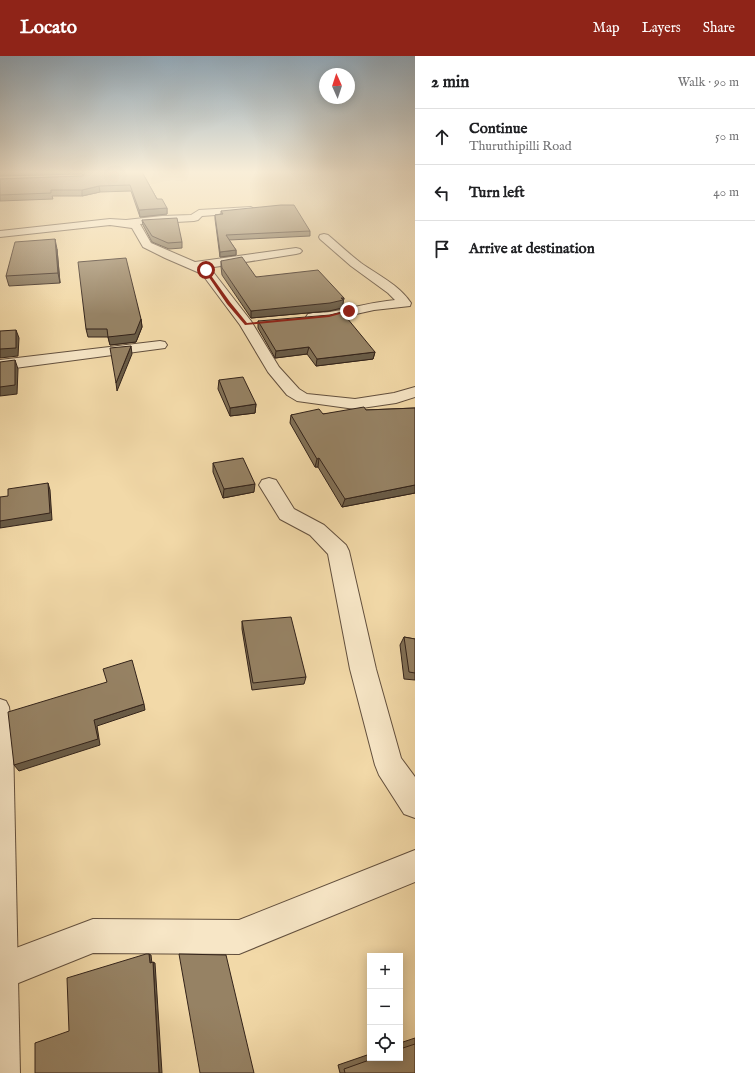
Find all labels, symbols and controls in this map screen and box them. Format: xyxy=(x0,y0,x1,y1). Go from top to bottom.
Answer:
text: Locato xyxy=(20,16,77,40)
text: Map xyxy=(593,19,620,37)
text: Layers xyxy=(642,19,681,37)
text: Share xyxy=(703,19,735,37)
north arrow xyxy=(319,68,355,104)
text: 2 min xyxy=(431,72,469,93)
text: Walk · 90 m xyxy=(678,74,739,91)
text: Continue xyxy=(469,119,527,138)
icon: ahead xyxy=(431,126,453,148)
text: 50 m xyxy=(715,128,739,145)
text: Thuruthipilli Road xyxy=(469,138,572,155)
icon: left xyxy=(431,182,453,204)
text: Turn left xyxy=(469,183,525,202)
text: 40 m xyxy=(713,184,739,201)
icon: arrive xyxy=(431,238,453,260)
text: Arrive at destination xyxy=(469,239,595,258)
route start xyxy=(197,261,215,279)
route end xyxy=(340,302,358,320)
map controls xyxy=(367,953,403,1061)
button: + xyxy=(367,953,403,989)
button: − xyxy=(367,989,403,1025)
button: locate xyxy=(367,1025,403,1061)

